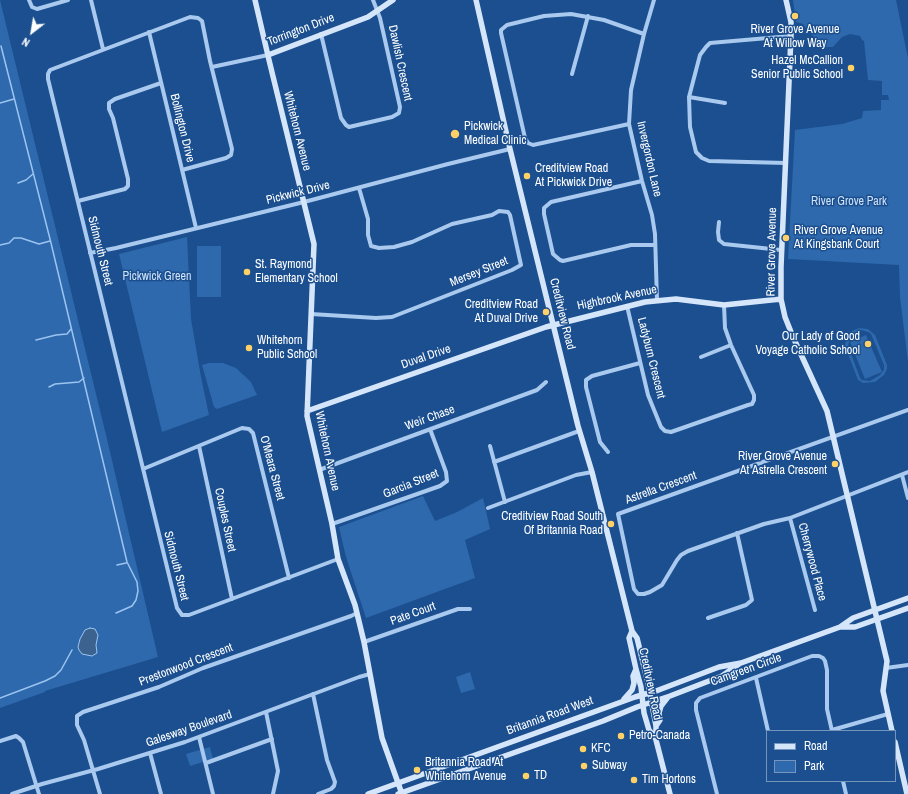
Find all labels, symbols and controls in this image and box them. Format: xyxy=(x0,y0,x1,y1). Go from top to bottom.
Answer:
street label: Torrington Drive xyxy=(265,11,337,49)
marker: River Grove Avenue At Willow Way xyxy=(790,11,800,21)
north arrow xyxy=(12,12,52,52)
place label: River Grove Avenue At Willow Way xyxy=(751,23,839,51)
street label: Dawlish Crescent xyxy=(385,24,415,102)
text: N xyxy=(19,35,32,50)
place label: Hazel McCallion Senior Public School xyxy=(751,54,843,82)
marker: Hazel McCallion Senior Public School xyxy=(846,63,856,73)
street label: Whitehorn Avenue xyxy=(280,90,314,172)
street label: Bollington Drive xyxy=(167,92,197,164)
place label: Pickwick Medical Clinic xyxy=(464,120,526,148)
street label: Invergordon Lane xyxy=(633,120,665,198)
marker: Pickwick Medical Clinic xyxy=(449,128,461,140)
place label: Creditview Road At Pickwick Drive xyxy=(535,162,612,190)
marker: Creditview Road At Pickwick Drive xyxy=(522,171,532,181)
street label: Pickwick Drive xyxy=(265,178,331,208)
park label: River Grove Park xyxy=(811,195,887,209)
street label: River Grove Avenue xyxy=(764,207,780,297)
street label: Sidmouth Street xyxy=(84,215,116,287)
place label: River Grove Avenue At Kingsbank Court xyxy=(794,224,883,252)
marker: River Grove Avenue At Kingsbank Court xyxy=(781,233,791,243)
street label: Mersey Street xyxy=(448,254,510,290)
place label: St. Raymond Elementary School xyxy=(255,258,338,286)
marker: St. Raymond Elementary School xyxy=(242,267,252,277)
park label: Pickwick Green xyxy=(123,270,191,284)
street label: Creditview Road xyxy=(546,277,578,351)
street label: Highbrook Avenue xyxy=(576,283,658,313)
place label: Creditview Road At Duval Drive xyxy=(465,298,538,326)
marker: Creditview Road At Duval Drive xyxy=(541,307,551,317)
street label: Ladyburn Crescent xyxy=(634,316,668,400)
place label: Our Lady of Good Voyage Catholic School xyxy=(756,330,860,358)
place label: Whitehorn Public School xyxy=(257,334,317,362)
marker: Our Lady of Good Voyage Catholic School xyxy=(863,339,873,349)
street label: Duval Drive xyxy=(399,342,453,372)
marker: Whitehorn Public School xyxy=(244,343,254,353)
street label: Weir Chase xyxy=(403,402,457,434)
street label: Whitehorn Avenue xyxy=(312,410,342,492)
street label: O'Meara Street xyxy=(256,434,288,502)
place label: River Grove Avenue At Astrella Crescent xyxy=(738,450,827,478)
marker: River Grove Avenue At Astrella Crescent xyxy=(830,459,840,469)
street label: Garcia Street xyxy=(381,466,441,502)
street label: Astrella Crescent xyxy=(623,468,699,508)
street label: Couples Street xyxy=(211,487,239,553)
place label: Creditview Road South Of Britannia Road xyxy=(501,510,603,538)
marker: Creditview Road South Of Britannia Road xyxy=(606,519,616,529)
street label: Cherrywood Place xyxy=(795,521,829,603)
street label: Sidmouth Street xyxy=(160,530,192,602)
street label: Pate Court xyxy=(388,599,438,629)
street label: Prestonwood Crescent xyxy=(137,640,235,690)
street label: Creditview Road xyxy=(635,647,665,721)
street label: Camgreen Circle xyxy=(709,651,783,689)
street label: Britannia Road West xyxy=(505,694,595,738)
street label: Galesway Boulevard xyxy=(144,708,234,750)
place label: Petro-Canada xyxy=(629,729,690,743)
legend xyxy=(766,730,896,782)
marker: Petro-Canada xyxy=(616,731,626,741)
text: Road xyxy=(804,738,828,754)
place label: KFC xyxy=(591,742,611,756)
marker: KFC xyxy=(578,744,588,754)
place label: Britannia Road At Whitehorn Avenue xyxy=(425,756,506,784)
text: Park xyxy=(804,758,824,774)
place label: Subway xyxy=(592,759,627,773)
marker: Subway xyxy=(579,761,589,771)
marker: Britannia Road At Whitehorn Avenue xyxy=(412,765,422,775)
place label: TD xyxy=(534,769,547,783)
marker: TD xyxy=(521,771,531,781)
place label: Tim Hortons xyxy=(642,773,696,787)
marker: Tim Hortons xyxy=(629,775,639,785)

